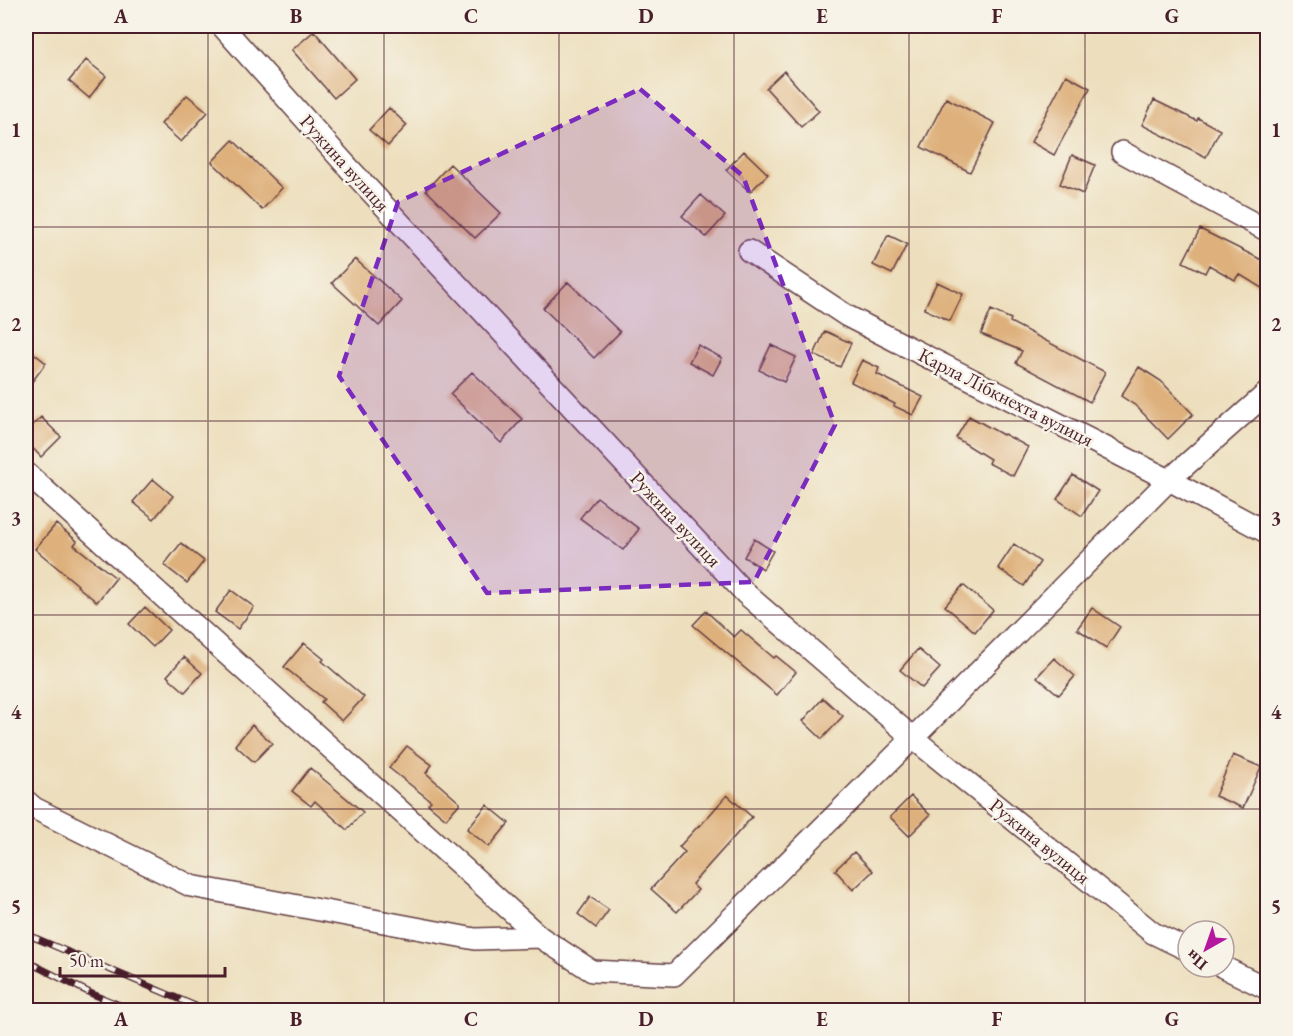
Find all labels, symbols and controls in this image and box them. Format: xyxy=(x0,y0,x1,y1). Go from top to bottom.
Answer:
text: A xyxy=(113,3,129,29)
text: B xyxy=(290,3,302,29)
text: C xyxy=(464,3,478,29)
text: D xyxy=(638,3,654,29)
text: E xyxy=(816,3,828,29)
text: F xyxy=(992,3,1003,29)
text: G xyxy=(1165,3,1179,29)
street label: Ружина вулиця xyxy=(294,109,396,217)
text: 1 xyxy=(11,117,21,143)
text: 1 xyxy=(1271,117,1281,143)
text: 2 xyxy=(11,311,22,337)
text: 2 xyxy=(1271,311,1282,337)
street label: Карла Лібкнехта вулиця xyxy=(914,342,1098,452)
street label: Ружина вулиця xyxy=(625,465,727,573)
text: 3 xyxy=(11,505,21,531)
text: 3 xyxy=(1271,505,1281,531)
text: 4 xyxy=(11,699,22,725)
text: 4 xyxy=(1271,699,1282,725)
street label: Ружина вулиця xyxy=(984,792,1096,890)
text: 5 xyxy=(11,893,21,919)
text: 5 xyxy=(1271,893,1281,919)
north arrow xyxy=(1176,919,1236,979)
scale bar xyxy=(60,940,225,978)
text: Пн xyxy=(1182,945,1212,975)
text: 50 m xyxy=(69,949,104,972)
text: A xyxy=(113,1006,129,1032)
text: B xyxy=(290,1006,302,1032)
text: C xyxy=(464,1006,478,1032)
text: D xyxy=(638,1006,654,1032)
text: E xyxy=(816,1006,828,1032)
text: F xyxy=(992,1006,1003,1032)
text: G xyxy=(1165,1006,1179,1032)

